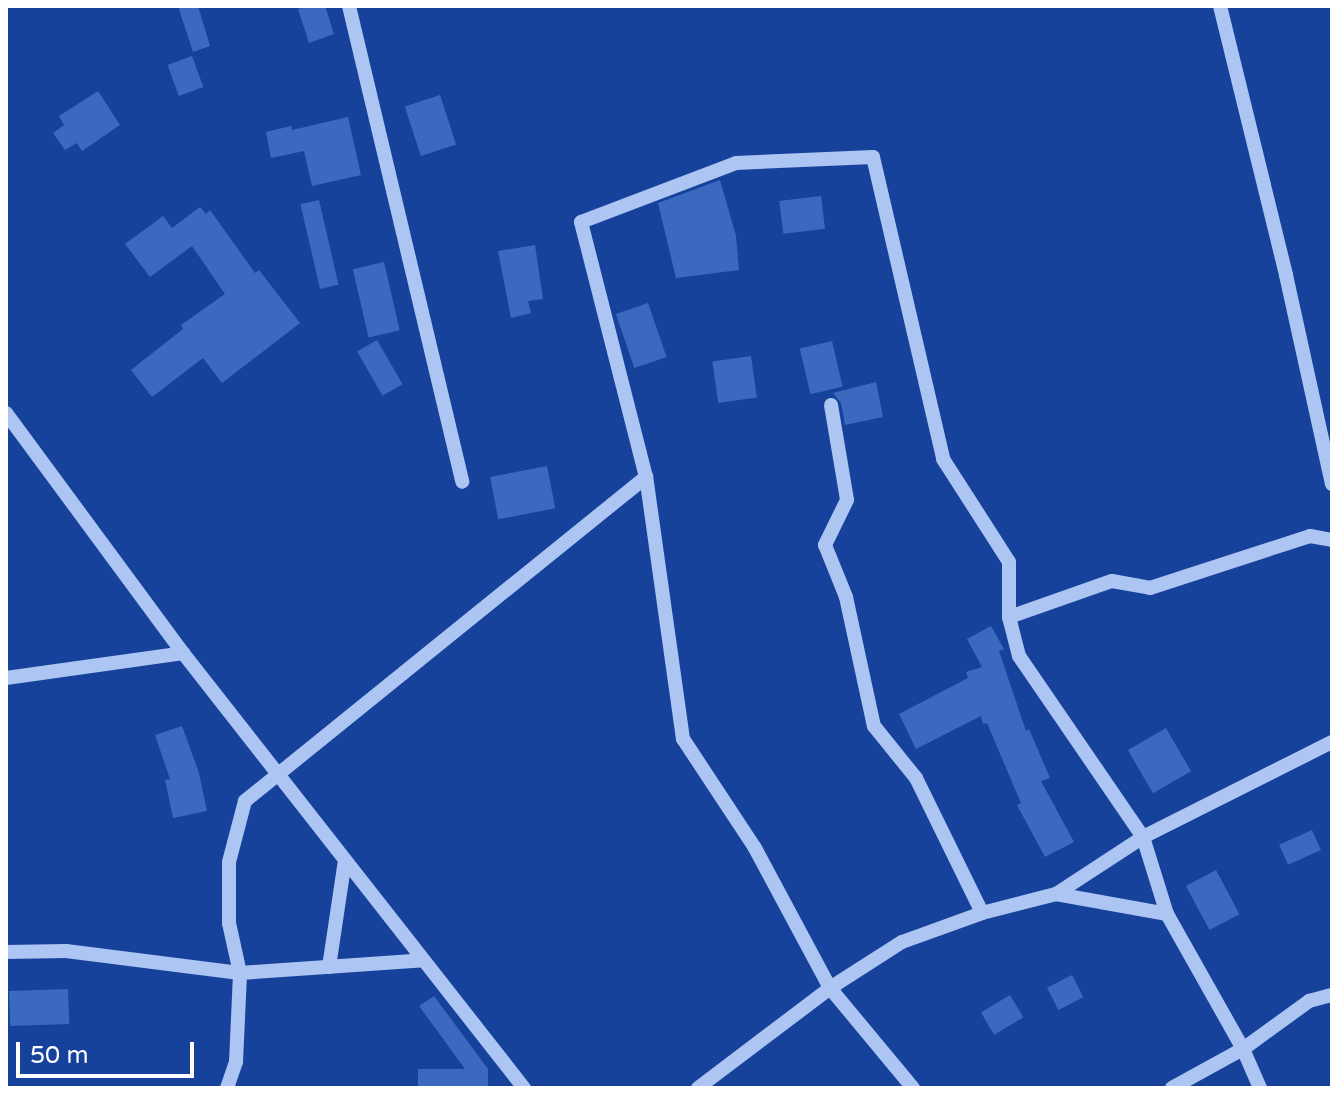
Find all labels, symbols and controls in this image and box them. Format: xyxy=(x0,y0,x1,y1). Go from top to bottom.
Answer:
scale bar xyxy=(20,1026,198,1076)
text: 50 m xyxy=(30,1041,88,1070)

